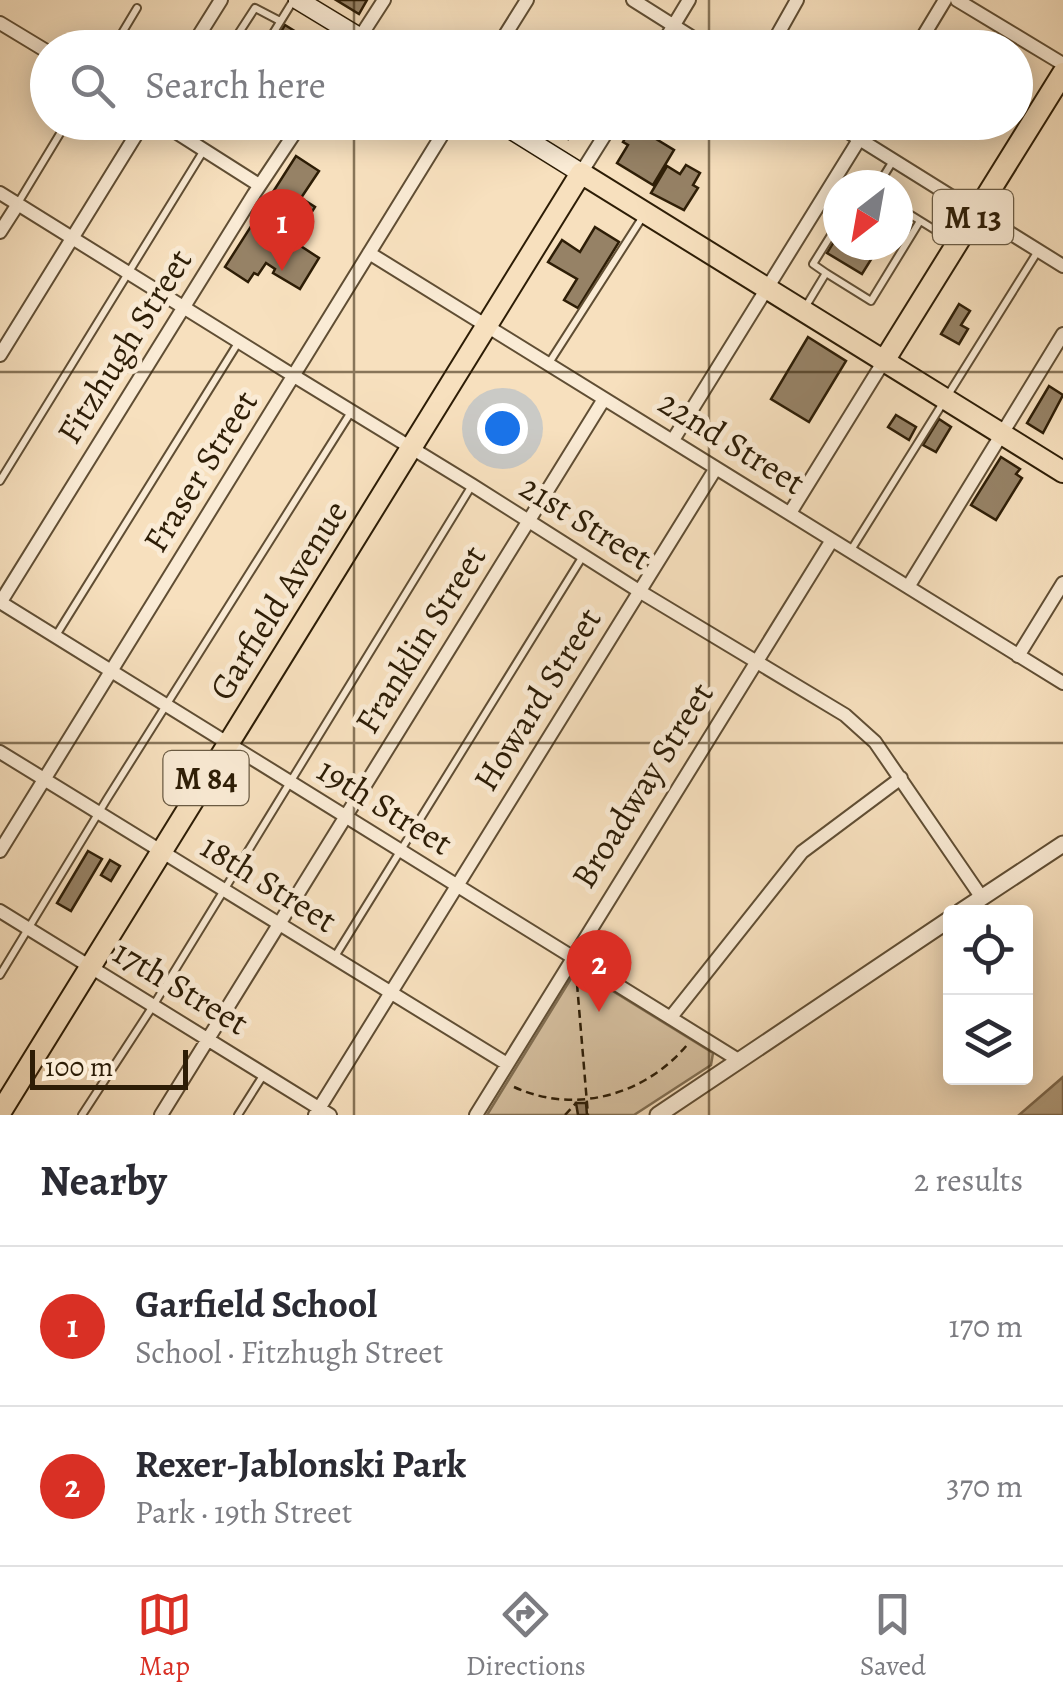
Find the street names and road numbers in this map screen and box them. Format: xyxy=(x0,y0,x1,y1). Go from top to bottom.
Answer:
road number: M 13 xyxy=(933,190,1013,244)
street label: Fitzhugh Street xyxy=(45,239,203,453)
street label: 22nd Street xyxy=(650,378,814,506)
street label: Fraser Street xyxy=(131,381,269,561)
street label: 21st Street xyxy=(511,463,661,581)
street label: Garfield Avenue xyxy=(197,491,359,709)
street label: Franklin Street xyxy=(343,536,497,742)
street label: Howard Street xyxy=(462,598,612,800)
street label: Broadway Street xyxy=(560,673,724,897)
street label: 19th Street xyxy=(308,746,462,866)
road number: M 84 xyxy=(164,751,248,805)
street label: 18th Street xyxy=(192,822,346,944)
street label: 17th Street xyxy=(104,928,258,1046)

